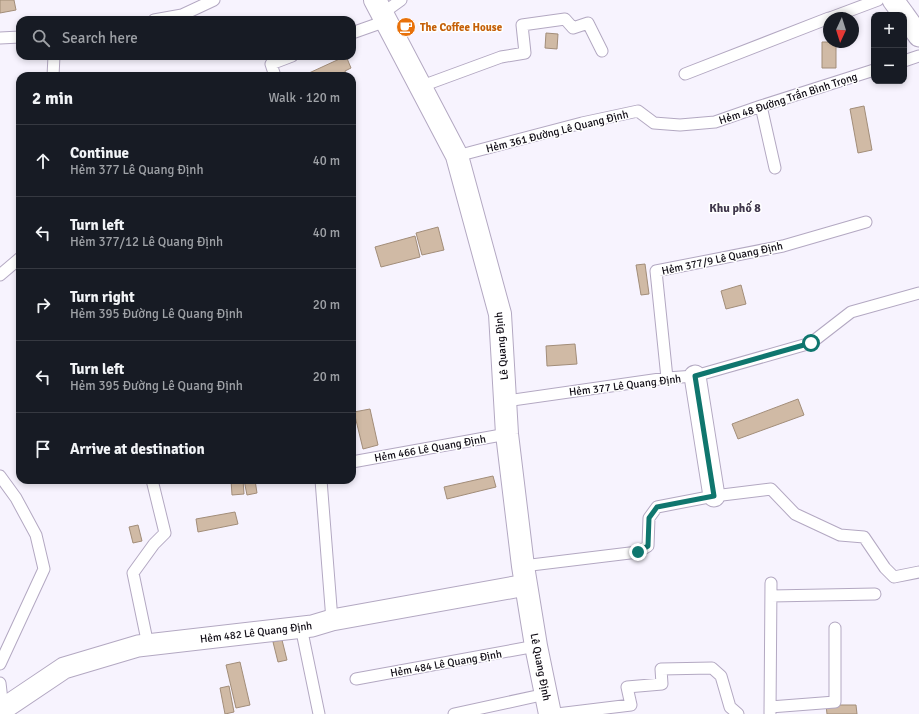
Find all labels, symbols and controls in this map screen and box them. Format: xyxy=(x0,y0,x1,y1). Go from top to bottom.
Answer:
north arrow xyxy=(823,12,859,48)
map controls xyxy=(871,12,907,84)
button: + xyxy=(871,12,907,48)
search box xyxy=(16,16,356,60)
cafe icon: The Coffee House xyxy=(395,16,417,38)
place label: The Coffee House xyxy=(420,21,503,34)
icon: search xyxy=(30,27,52,49)
text: Search here xyxy=(62,29,138,47)
button: − xyxy=(871,48,907,84)
street label: Hẻm 48 Đường Trần Bình Trọng xyxy=(717,69,859,127)
text: 2 min xyxy=(32,88,73,109)
text: Walk · 120 m xyxy=(269,90,340,106)
street label: Hẻm 361 Đường Lê Quang Định xyxy=(485,107,630,155)
text: Continue xyxy=(70,144,129,162)
icon: ahead xyxy=(32,150,54,172)
text: 40 m xyxy=(313,153,340,169)
text: Hẻm 377 Lê Quang Định xyxy=(70,162,204,178)
district label: Khu phố 8 xyxy=(709,200,761,216)
text: Turn left xyxy=(70,216,124,234)
icon: left xyxy=(32,222,54,244)
text: 40 m xyxy=(313,225,340,241)
text: Hẻm 377/12 Lê Quang Định xyxy=(70,234,223,250)
street label: Hẻm 377/9 Lê Quang Định xyxy=(660,239,784,278)
text: Turn right xyxy=(70,288,135,306)
icon: right xyxy=(32,294,54,316)
text: 20 m xyxy=(313,297,340,313)
text: Hẻm 395 Đường Lê Quang Định xyxy=(70,306,243,322)
street label: Lê Quang Định xyxy=(492,311,511,381)
route start xyxy=(802,334,820,352)
text: Turn left xyxy=(70,360,124,378)
icon: left xyxy=(32,366,54,388)
text: 20 m xyxy=(313,369,340,385)
street label: Hẻm 377 Lê Quang Định xyxy=(568,372,682,399)
text: Hẻm 395 Đường Lê Quang Định xyxy=(70,378,243,394)
street label: Hẻm 466 Lê Quang Định xyxy=(373,432,487,465)
icon: arrive xyxy=(32,438,54,460)
text: Arrive at destination xyxy=(70,440,205,458)
route end xyxy=(629,543,647,561)
street label: Hẻm 482 Lê Quang Định xyxy=(199,619,313,646)
street label: Lê Quang Định xyxy=(528,632,553,702)
street label: Hẻm 484 Lê Quang Định xyxy=(389,647,503,680)

